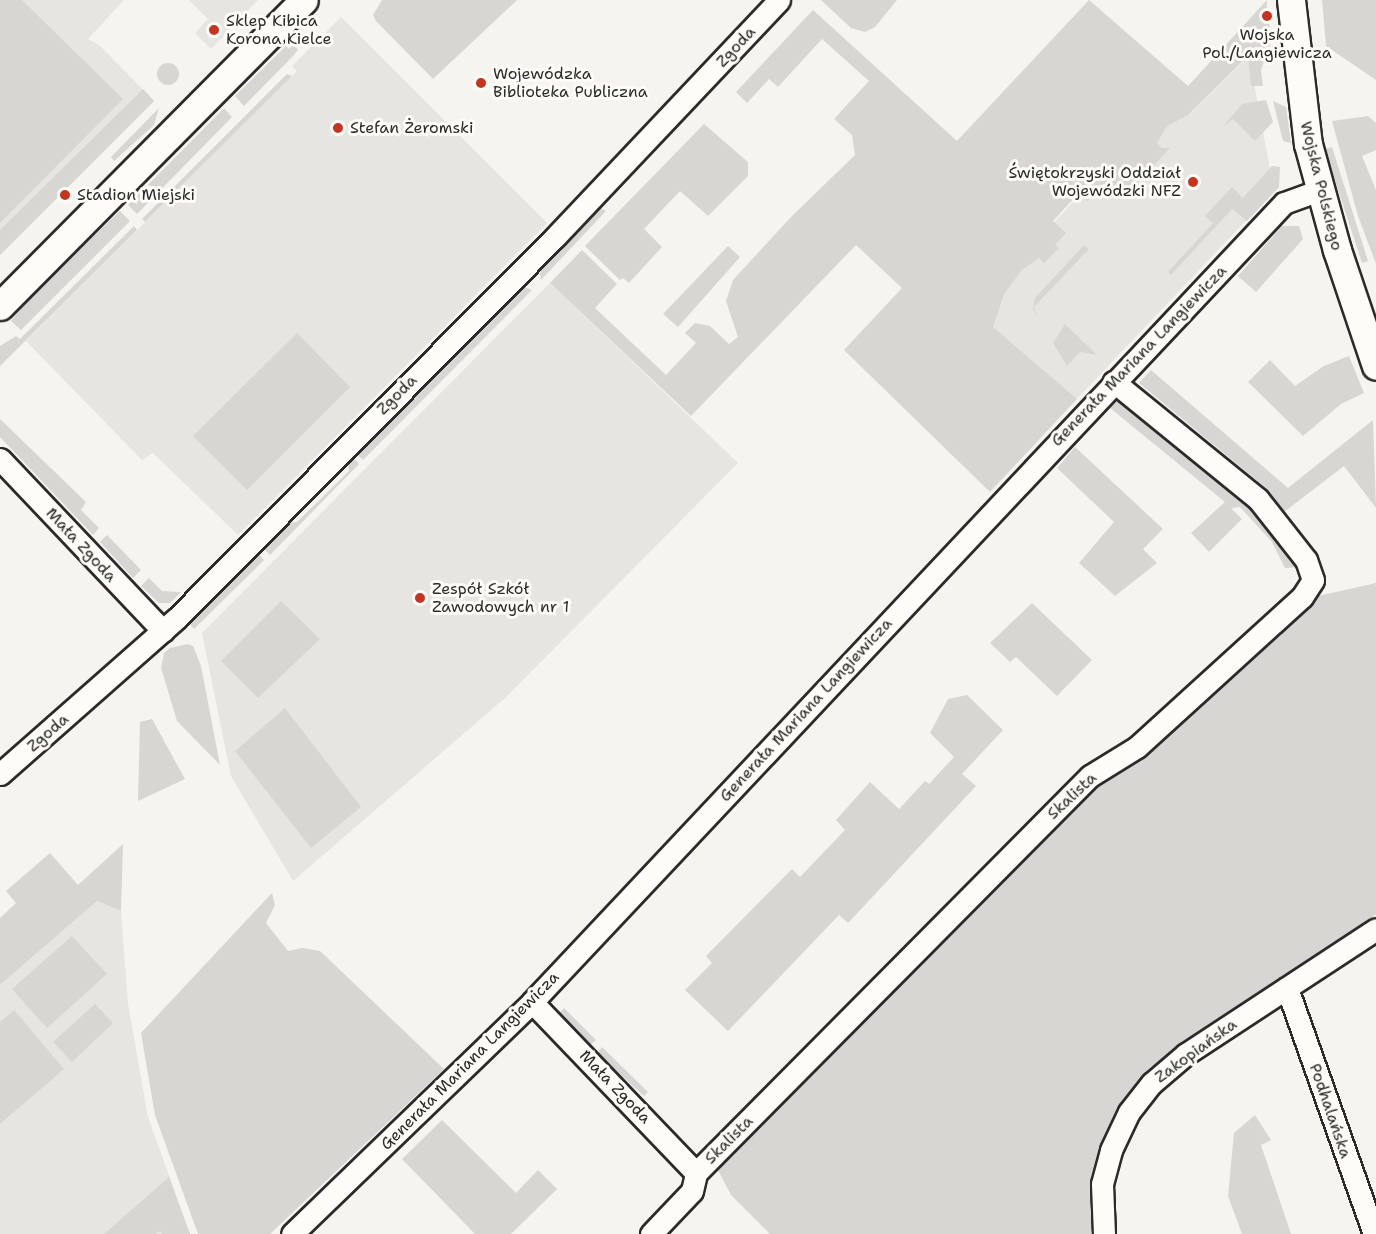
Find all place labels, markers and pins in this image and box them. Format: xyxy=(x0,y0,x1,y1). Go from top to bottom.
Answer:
marker: Wojska Pol./Langiewicza xyxy=(1260,9,1274,23)
place label: Sklep Kibica Korona Kielce xyxy=(226,11,332,49)
marker: Sklep Kibica Korona Kielce xyxy=(207,23,221,37)
place label: Wojska Pol./Langiewicza xyxy=(1202,25,1332,63)
place label: Wojewódzka Biblioteka Publiczna xyxy=(493,64,648,102)
marker: Wojewódzka Biblioteka Publiczna xyxy=(474,76,488,90)
place label: Stefan Żeromski xyxy=(350,118,473,138)
marker: Stefan Żeromski xyxy=(331,121,345,135)
place label: Świętokrzyski Oddział Wojewódzki NFZ xyxy=(1009,163,1181,201)
marker: Świętokrzyski Oddział Wojewódzki NFZ xyxy=(1186,175,1200,189)
place label: Stadion Miejski xyxy=(77,185,195,205)
marker: Stadion Miejski xyxy=(58,188,72,202)
place label: Zespół Szkół Zawodowych nr 1 xyxy=(432,579,569,617)
marker: Zespół Szkół Zawodowych nr 1 xyxy=(413,591,427,605)

